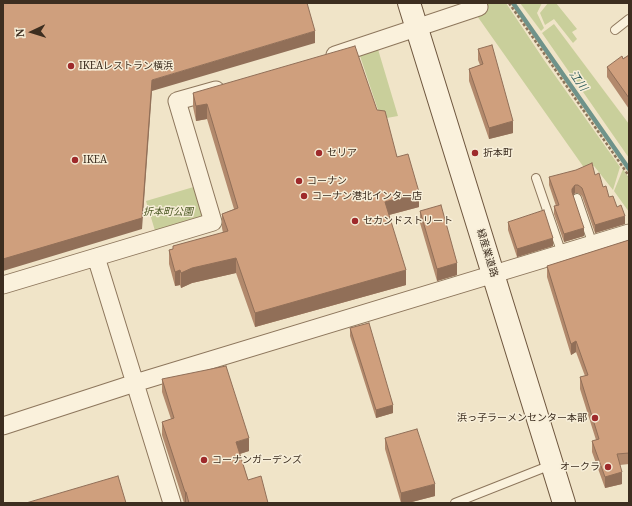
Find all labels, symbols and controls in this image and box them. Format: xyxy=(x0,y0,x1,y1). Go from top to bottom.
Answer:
north arrow xyxy=(12,12,52,52)
text: N xyxy=(12,28,27,38)
place label: IKEAレストラン横浜 xyxy=(79,60,173,72)
marker: IKEAレストラン横浜 xyxy=(66,61,76,71)
water label: 江川 xyxy=(566,68,590,94)
place label: セリア xyxy=(327,147,357,159)
place label: 折本町 xyxy=(483,147,513,159)
marker: セリア xyxy=(314,148,324,158)
marker: 折本町 xyxy=(470,148,480,158)
place label: IKEA xyxy=(83,154,107,166)
marker: IKEA xyxy=(70,155,80,165)
place label: コーナン xyxy=(307,175,347,187)
marker: コーナン xyxy=(294,176,304,186)
place label: コーナン港北インター店 xyxy=(312,190,422,202)
marker: コーナン港北インター店 xyxy=(299,191,309,201)
park label: 折本町公園 xyxy=(143,206,193,218)
place label: セカンドストリート xyxy=(363,215,453,227)
marker: セカンドストリート xyxy=(350,216,360,226)
street label: 緑産業道路 xyxy=(474,227,500,279)
place label: 浜っ子ラーメンセンター本部 xyxy=(457,412,587,424)
marker: 浜っ子ラーメンセンター本部 xyxy=(590,413,600,423)
place label: コーナンガーデンズ xyxy=(212,454,302,466)
marker: コーナンガーデンズ xyxy=(199,455,209,465)
place label: オークラ xyxy=(560,461,600,473)
marker: オークラ xyxy=(603,462,613,472)

